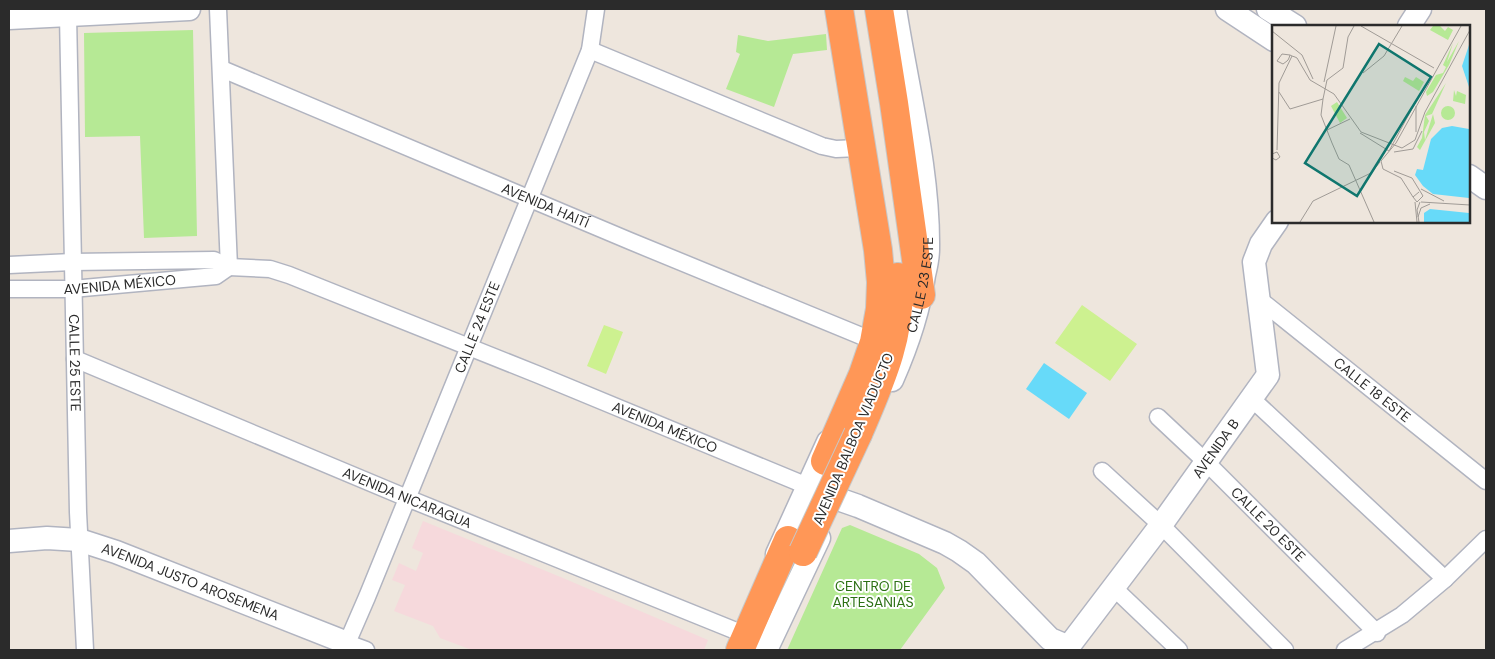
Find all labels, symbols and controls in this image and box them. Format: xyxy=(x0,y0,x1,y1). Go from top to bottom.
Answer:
inset map xyxy=(1272,25,1470,222)
street label: AVENIDA HAITÍ xyxy=(499,179,593,232)
street label: CALLE 23 ESTE xyxy=(902,237,937,335)
street label: AVENIDA MÉXICO xyxy=(64,271,177,298)
street label: CALLE 24 ESTE xyxy=(450,279,504,376)
street label: CALLE 25 ESTE xyxy=(65,314,85,412)
street label: AVENIDA BALBOA VIADUCTO xyxy=(808,350,898,528)
street label: CALLE 18 ESTE xyxy=(1330,353,1414,426)
street label: AVENIDA MÉXICO xyxy=(609,397,720,457)
street label: AVENIDA B xyxy=(1188,415,1243,482)
street label: AVENIDA NICARAGUA xyxy=(340,463,474,532)
street label: CALLE 20 ESTE xyxy=(1227,483,1310,566)
street label: AVENIDA JUSTO AROSEMENA xyxy=(99,539,282,624)
park label: CENTRO DE ARTESANIAS xyxy=(832,577,914,611)

